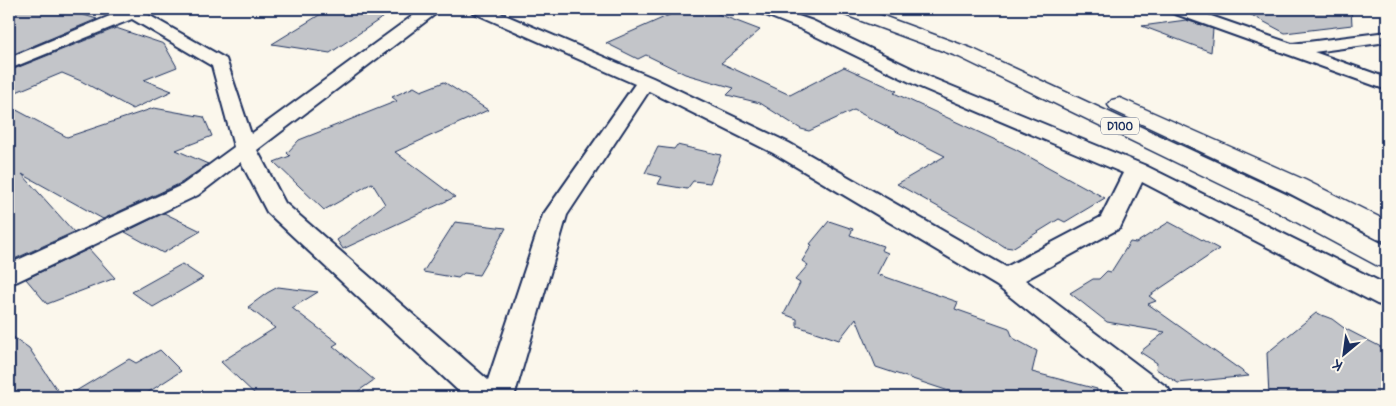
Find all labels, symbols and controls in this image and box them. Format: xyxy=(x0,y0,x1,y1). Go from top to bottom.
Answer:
road number: D100 xyxy=(1101,118,1139,134)
north arrow xyxy=(1318,328,1368,378)
text: K xyxy=(1330,355,1346,374)

